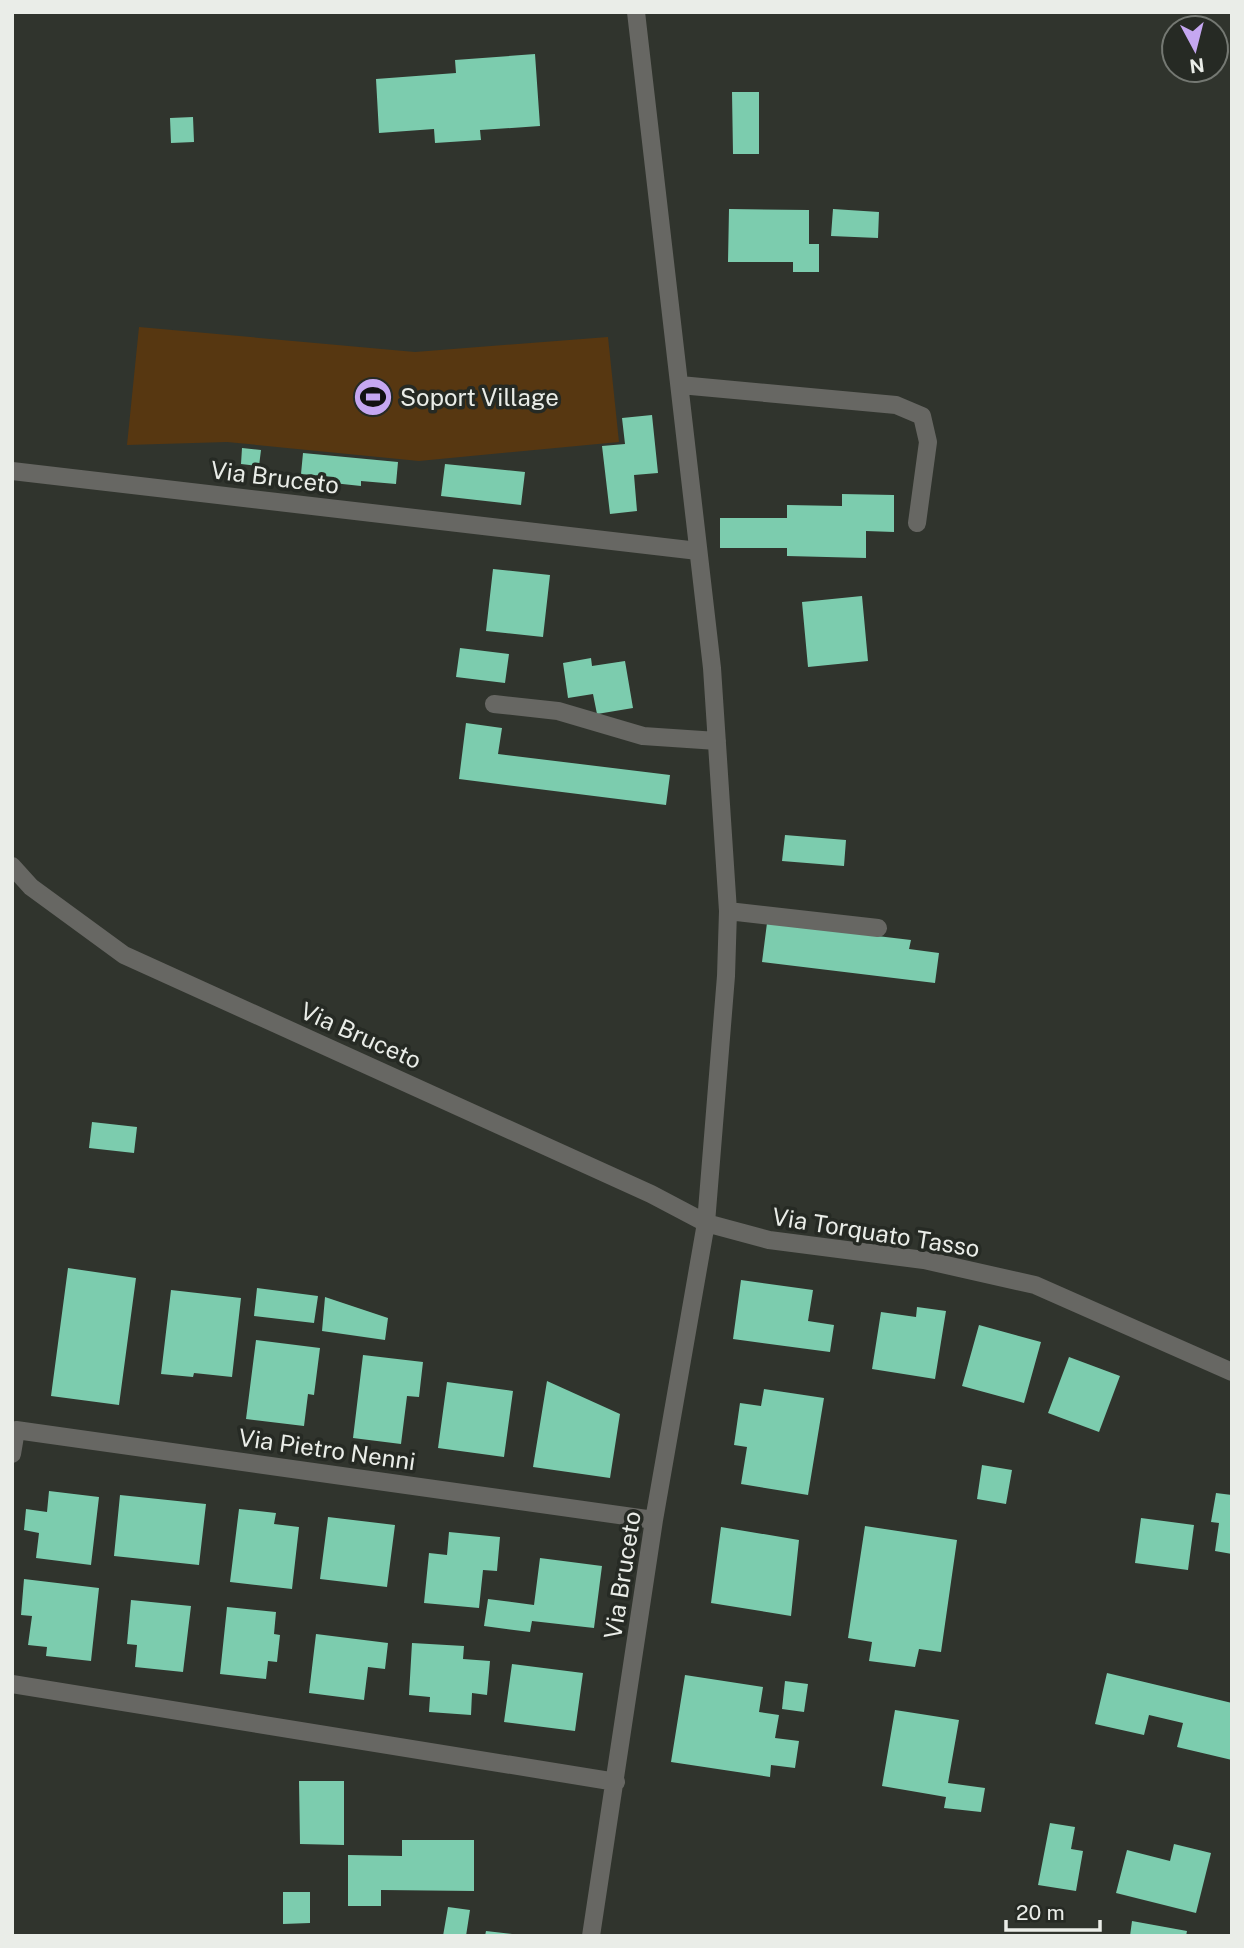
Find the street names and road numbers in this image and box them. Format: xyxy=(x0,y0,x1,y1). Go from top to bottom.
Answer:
street label: Via Bruceto xyxy=(209,455,341,499)
street label: Via Bruceto xyxy=(296,996,426,1074)
street label: Via Torquato Tasso xyxy=(770,1202,982,1262)
street label: Via Pietro Nenni xyxy=(237,1423,417,1475)
street label: Via Bruceto xyxy=(598,1509,646,1641)

